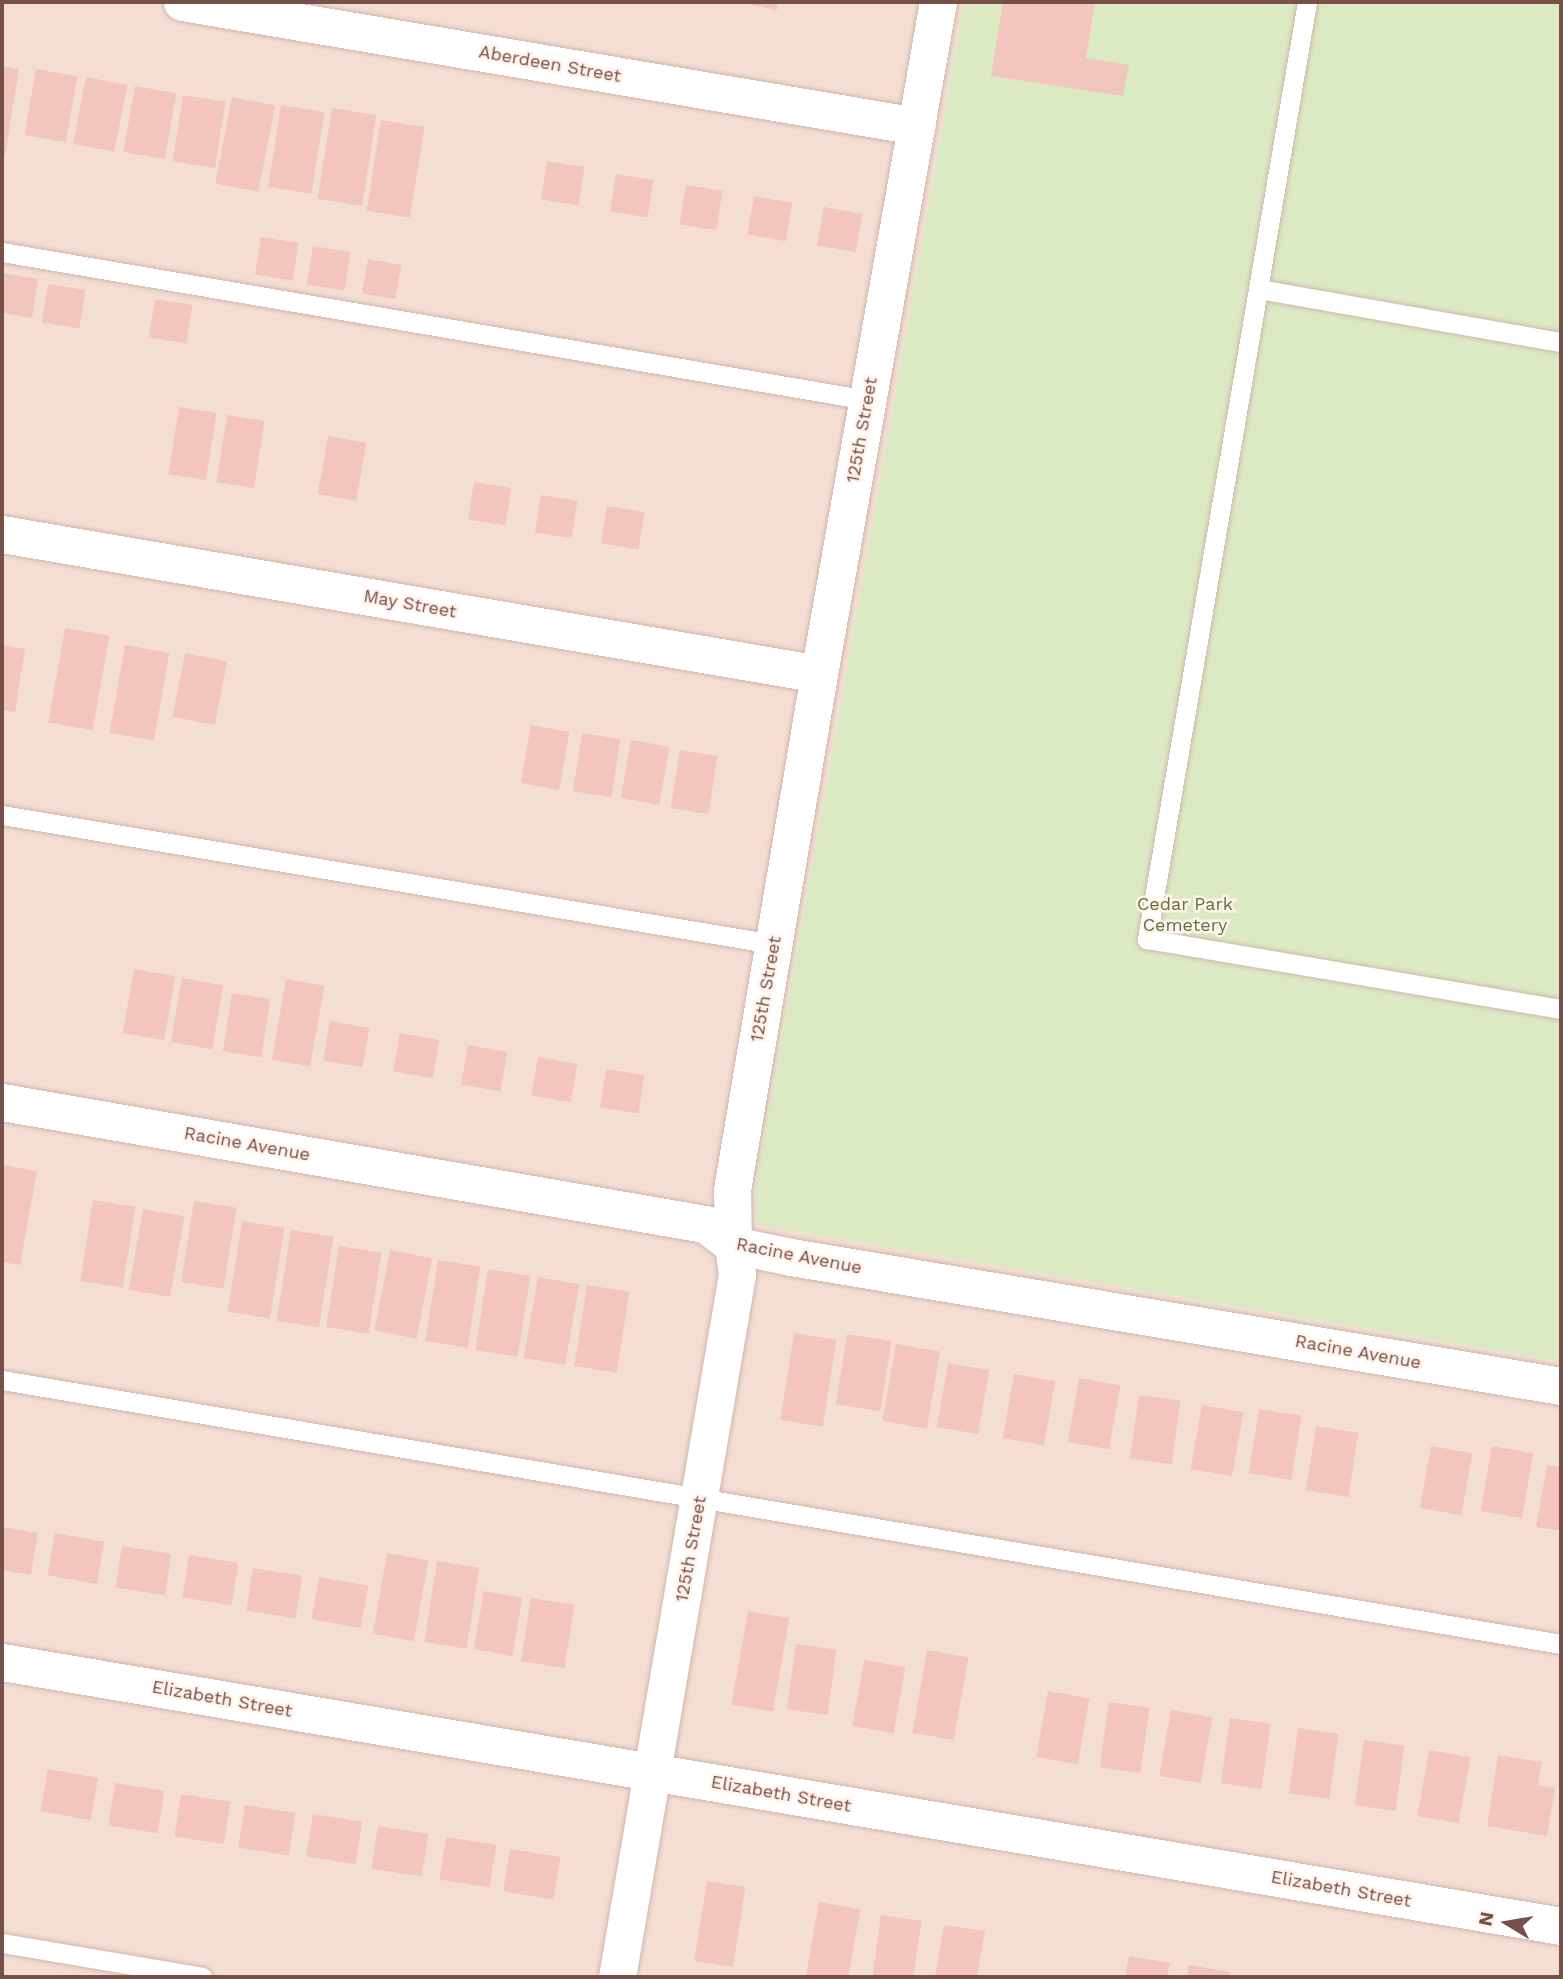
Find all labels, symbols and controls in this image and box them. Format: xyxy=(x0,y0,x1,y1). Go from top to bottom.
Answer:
street label: Aberdeen Street xyxy=(477,41,623,87)
street label: 125th Street xyxy=(842,375,882,485)
street label: May Street xyxy=(362,585,458,623)
park label: Cedar Park Cemetery xyxy=(1137,894,1233,936)
street label: 125th Street xyxy=(746,934,786,1044)
street label: Racine Avenue xyxy=(182,1122,312,1166)
street label: Racine Avenue xyxy=(734,1233,864,1279)
street label: Racine Avenue xyxy=(1293,1330,1423,1374)
street label: 125th Street xyxy=(671,1494,711,1604)
street label: Elizabeth Street xyxy=(150,1676,294,1722)
street label: Elizabeth Street xyxy=(709,1771,853,1817)
street label: Elizabeth Street xyxy=(1269,1866,1413,1912)
north arrow xyxy=(1472,1888,1542,1958)
text: N xyxy=(1473,1910,1499,1928)

